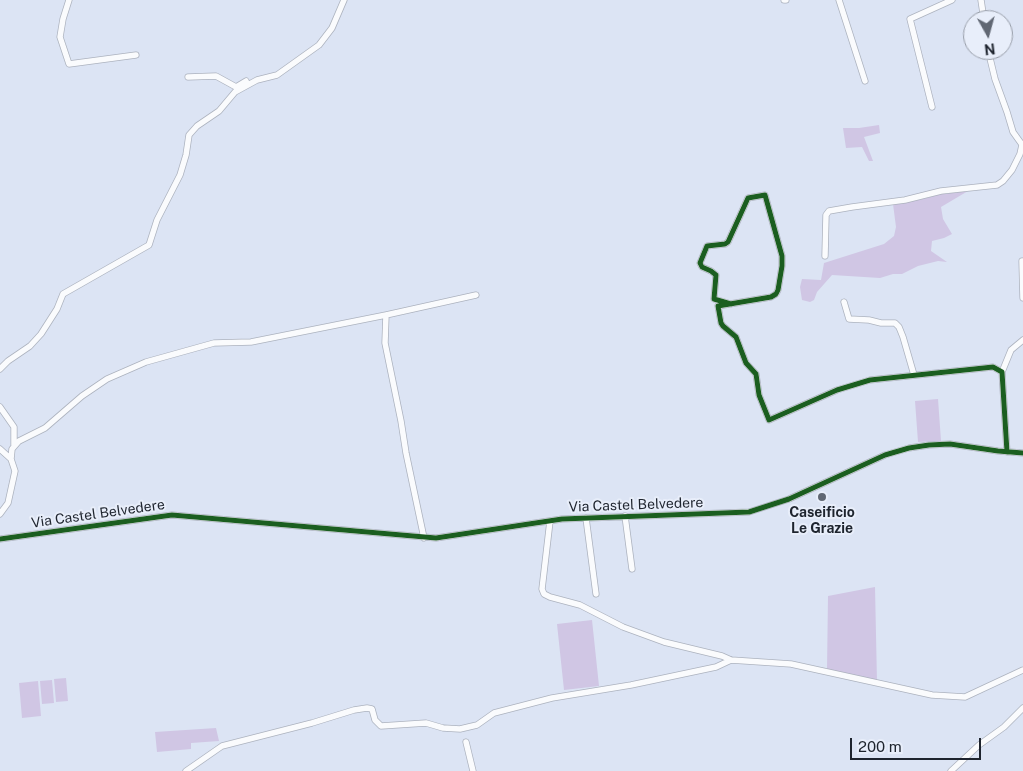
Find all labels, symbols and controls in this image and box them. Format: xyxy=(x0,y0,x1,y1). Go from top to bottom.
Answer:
north arrow xyxy=(963,10,1013,60)
text: N xyxy=(983,40,996,58)
marker: Caseificio Le Grazie xyxy=(816,491,828,503)
street label: Via Castel Belvedere xyxy=(568,494,704,516)
street label: Via Castel Belvedere xyxy=(30,496,166,532)
place label: Caseificio Le Grazie xyxy=(789,505,855,538)
scale bar xyxy=(853,728,984,760)
text: 200 m xyxy=(858,738,902,755)

